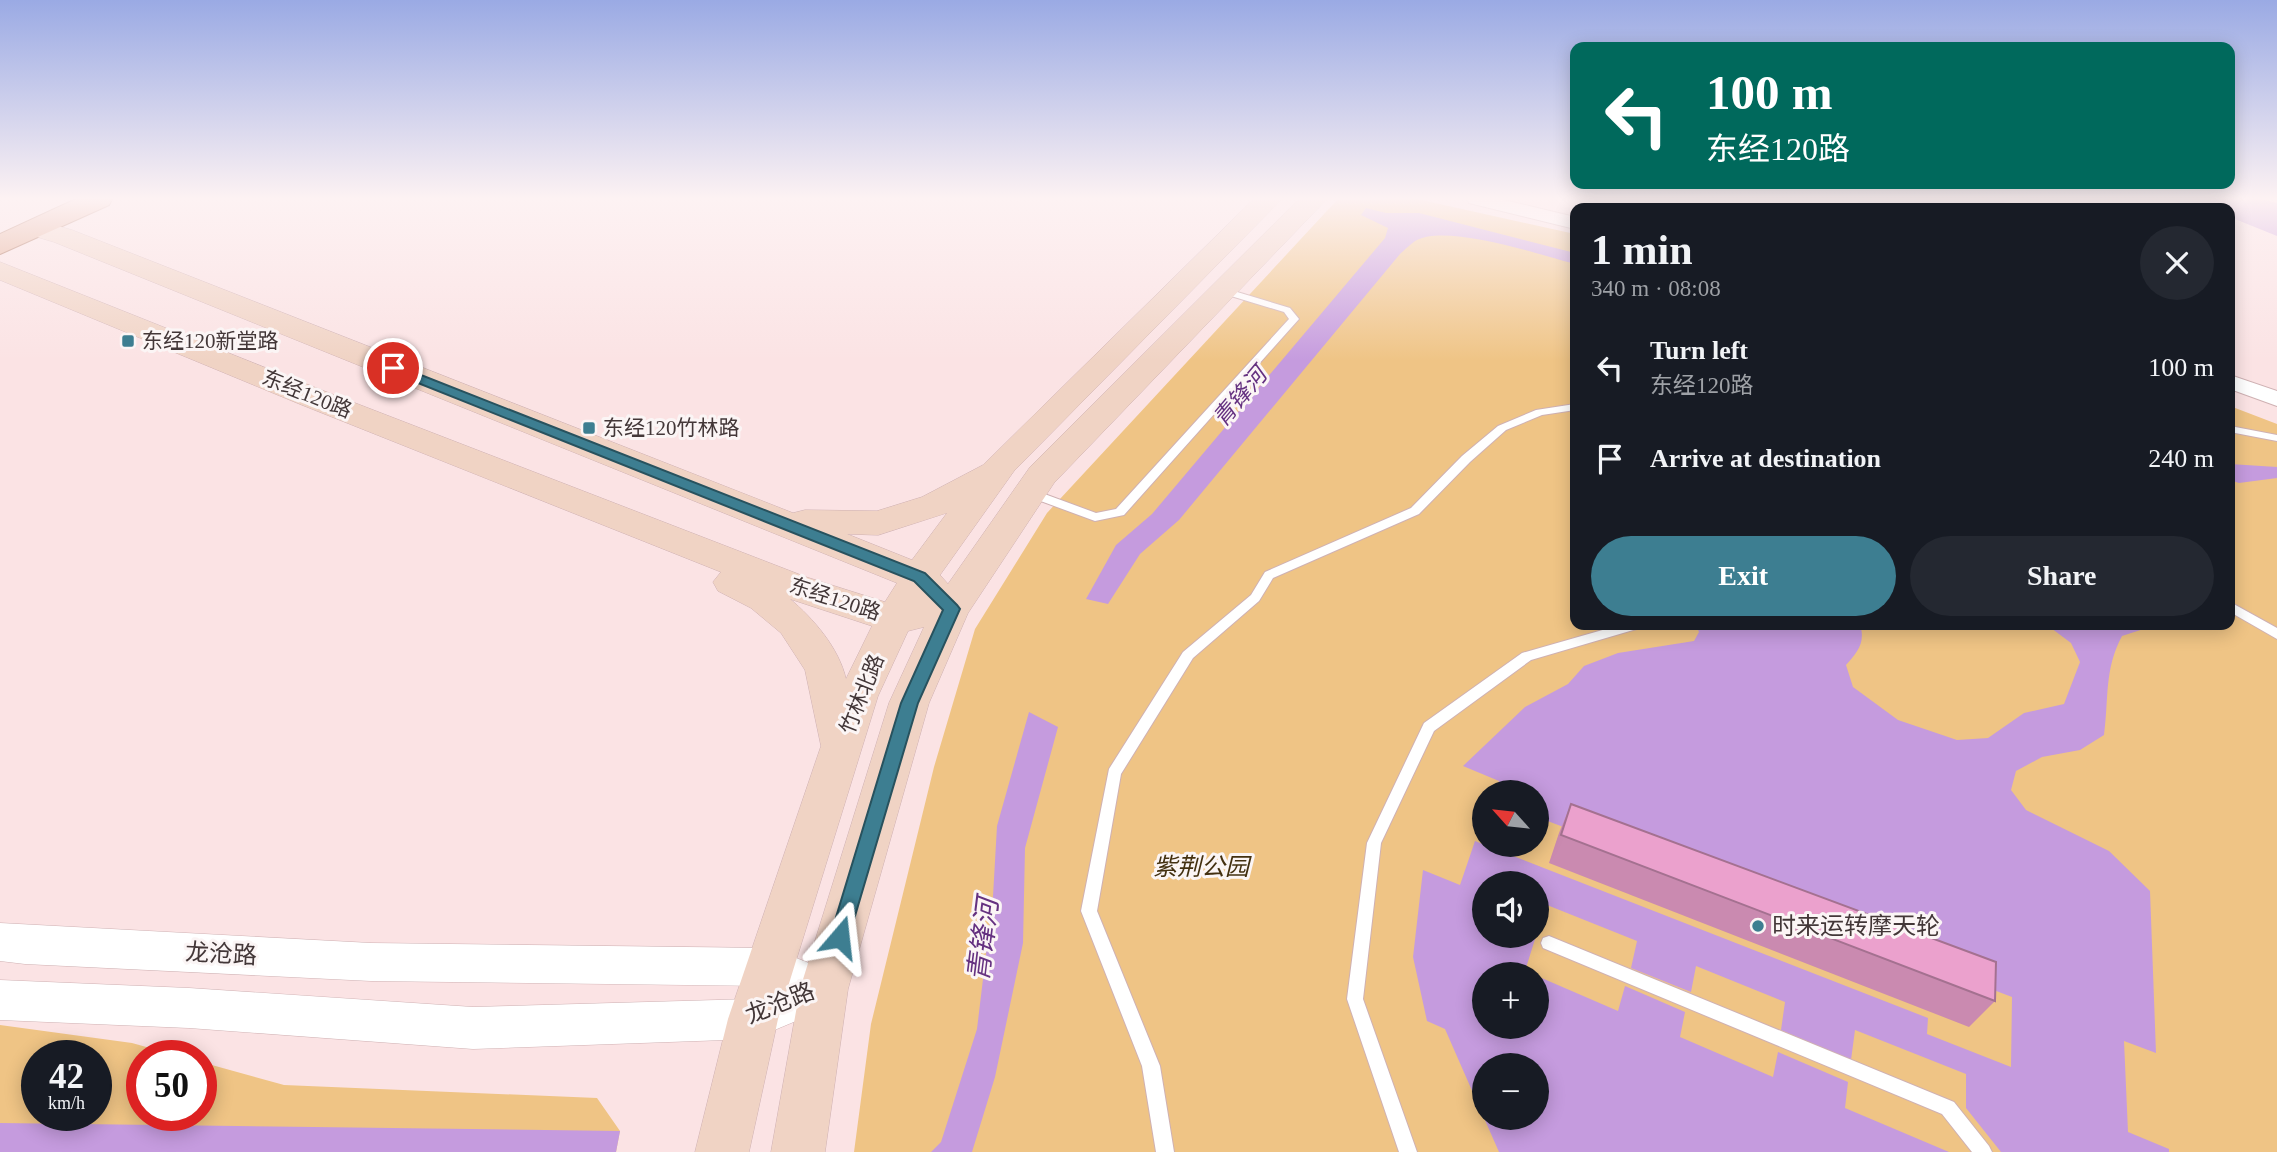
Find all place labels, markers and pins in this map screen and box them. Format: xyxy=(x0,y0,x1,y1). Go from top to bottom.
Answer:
place label: 东经120新堂路 xyxy=(142,329,279,353)
marker: 东经120新堂路 xyxy=(120,333,136,349)
pin xyxy=(363,338,423,398)
place label: 东经120竹林路 xyxy=(603,416,740,440)
marker: 东经120竹林路 xyxy=(581,420,597,436)
place label: 时来运转摩天轮 xyxy=(1772,913,1940,939)
marker: 时来运转摩天轮 xyxy=(1750,918,1766,934)

